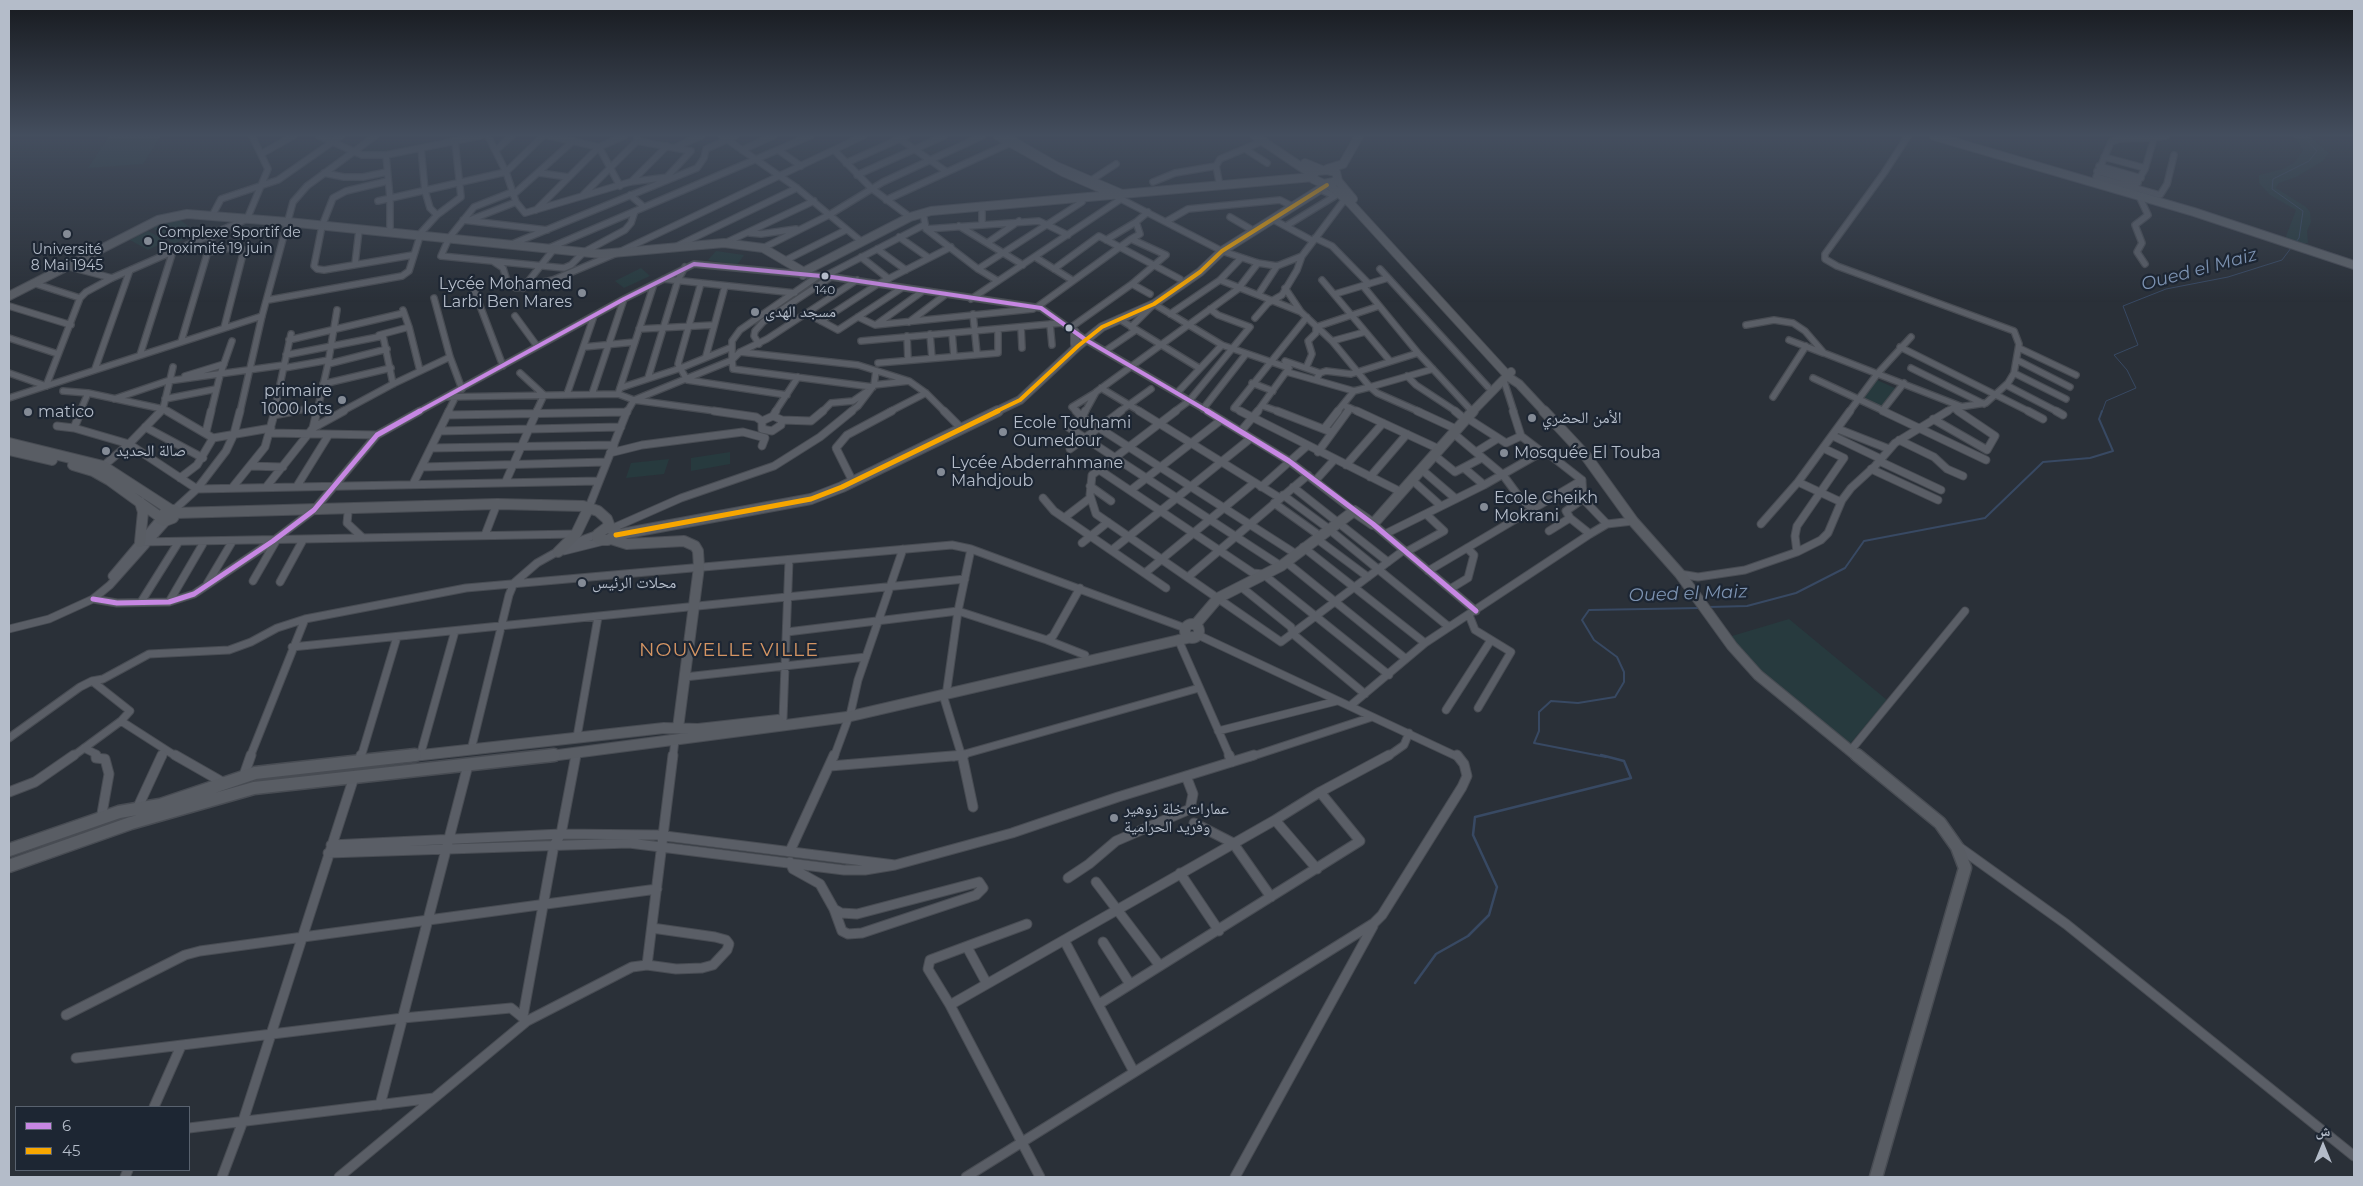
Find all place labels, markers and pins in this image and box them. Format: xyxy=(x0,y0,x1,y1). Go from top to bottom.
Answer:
place label: Complexe Sportif de Proximité 19 juin xyxy=(158,225,301,258)
marker: Université 8 Mai 1945 xyxy=(61,228,73,240)
marker: Complexe Sportif de Proximité 19 juin xyxy=(142,235,154,247)
place label: Université 8 Mai 1945 xyxy=(31,242,103,274)
marker: 140 xyxy=(820,271,830,281)
place label: Lycée Mohamed Larbi Ben Mares xyxy=(439,274,572,312)
place label: 140 xyxy=(815,283,835,297)
marker: Lycée Mohamed Larbi Ben Mares xyxy=(576,287,588,299)
place label: مسجد الهدى xyxy=(765,302,836,322)
marker: مسجد الهدى xyxy=(749,306,761,318)
unlabelled marker xyxy=(1064,323,1074,333)
place label: primaire 1000 lots xyxy=(262,381,332,419)
marker: primaire 1000 lots xyxy=(336,394,348,406)
place label: matico xyxy=(38,402,94,422)
marker: matico xyxy=(22,406,34,418)
place label: الأمن الحضري xyxy=(1542,408,1622,428)
marker: الأمن الحضري xyxy=(1526,412,1538,424)
place label: Ecole Touhami Oumedour xyxy=(1013,413,1131,451)
marker: Ecole Touhami Oumedour xyxy=(997,426,1009,438)
place label: صالة الحديد xyxy=(116,441,186,461)
place label: Mosquée El Touba xyxy=(1514,443,1661,463)
marker: صالة الحديد xyxy=(100,445,112,457)
marker: Mosquée El Touba xyxy=(1498,447,1510,459)
place label: Lycée Abderrahmane Mahdjoub xyxy=(951,453,1123,491)
marker: Lycée Abderrahmane Mahdjoub xyxy=(935,466,947,478)
place label: Ecole Cheikh Mokrani xyxy=(1494,488,1598,526)
marker: Ecole Cheikh Mokrani xyxy=(1478,501,1490,513)
place label: محلات الرئيس xyxy=(592,573,676,593)
marker: محلات الرئيس xyxy=(576,577,588,589)
place label: عمارات خلة زوهير وفريد الحرامية xyxy=(1124,799,1229,837)
marker: عمارات خلة زوهير وفريد الحرامية xyxy=(1108,812,1120,824)

